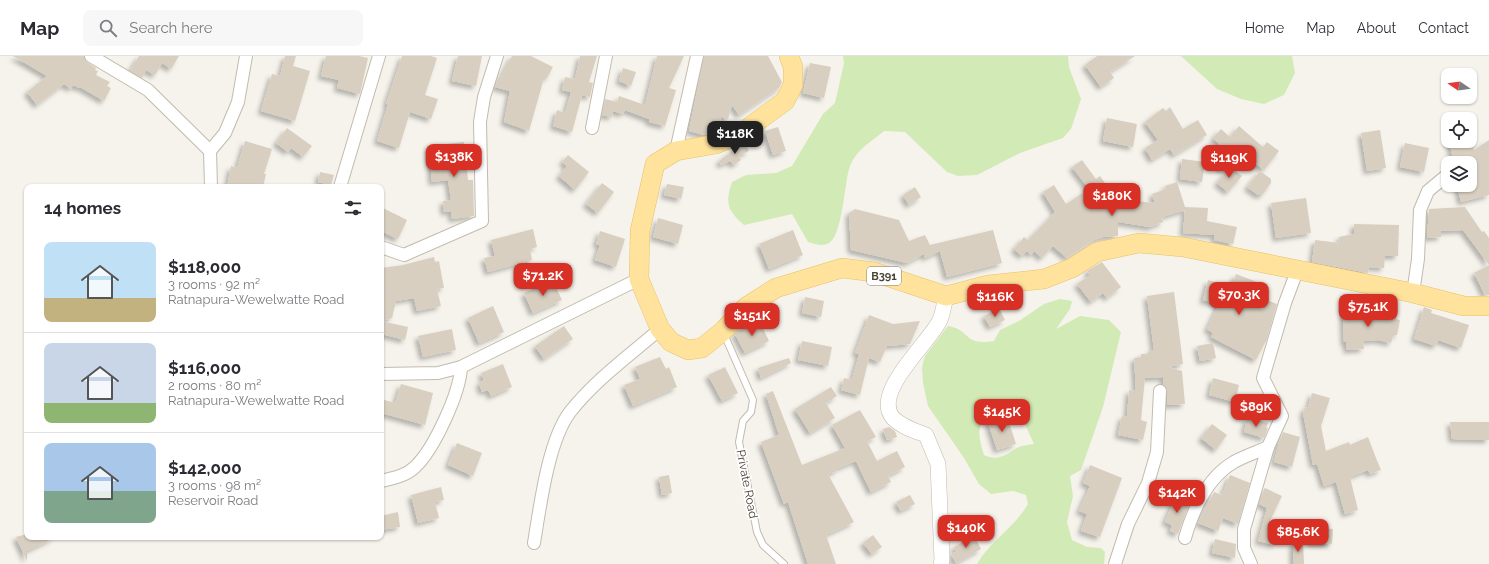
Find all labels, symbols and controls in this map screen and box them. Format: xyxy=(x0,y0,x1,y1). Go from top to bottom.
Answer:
search box xyxy=(83,10,363,46)
text: Map xyxy=(20,17,59,39)
icon: search xyxy=(97,17,119,39)
text: Search here xyxy=(129,19,213,37)
text: Home xyxy=(1245,20,1284,36)
text: Map xyxy=(1306,20,1335,36)
text: About xyxy=(1357,20,1396,36)
text: Contact xyxy=(1418,20,1469,36)
north arrow xyxy=(1441,68,1477,104)
map controls xyxy=(1441,68,1477,192)
button: locate xyxy=(1441,112,1477,148)
pin: $118K xyxy=(707,121,763,155)
text: $118K xyxy=(716,126,754,141)
pin: $138K xyxy=(426,144,482,178)
pin: $119K xyxy=(1201,145,1257,179)
text: $138K xyxy=(435,149,473,164)
text: $119K xyxy=(1210,150,1248,165)
button: layers xyxy=(1441,156,1477,192)
pin: $180K xyxy=(1084,183,1140,217)
text: $180K xyxy=(1092,188,1132,203)
icon: filters xyxy=(342,197,364,219)
text: 14 homes xyxy=(44,198,121,218)
text: $118,000 xyxy=(168,257,241,277)
icon: home xyxy=(76,258,124,306)
pin: $71.2K xyxy=(510,263,576,297)
road number: B391 xyxy=(867,267,901,285)
text: $71.2K xyxy=(523,268,563,283)
text: 3 rooms · 92 m² xyxy=(168,277,260,292)
pin: $70.3K xyxy=(1206,282,1272,316)
pin: $116K xyxy=(967,284,1023,318)
text: $70.3K xyxy=(1218,287,1260,302)
text: $116K xyxy=(976,289,1014,304)
text: Ratnapura-Wewelwatte Road xyxy=(168,292,344,307)
pin: $75.1K xyxy=(1335,294,1401,328)
text: $75.1K xyxy=(1348,299,1388,314)
pin: $151K xyxy=(724,303,780,337)
text: $151K xyxy=(734,308,771,323)
text: $116,000 xyxy=(168,358,241,378)
icon: home xyxy=(76,359,124,407)
text: 2 rooms · 80 m² xyxy=(168,378,261,393)
text: Ratnapura-Wewelwatte Road xyxy=(168,393,344,408)
pin: $89K xyxy=(1232,394,1280,428)
pin: $145K xyxy=(974,399,1030,433)
text: $89K xyxy=(1240,399,1272,414)
text: $145K xyxy=(983,404,1021,419)
street label: Private Road xyxy=(733,448,761,520)
text: $142,000 xyxy=(168,458,242,478)
icon: home xyxy=(76,459,124,507)
text: 3 rooms · 98 m² xyxy=(168,478,261,493)
pin: $142K xyxy=(1149,480,1205,514)
text: $142K xyxy=(1158,485,1196,500)
text: Reservoir Road xyxy=(168,493,258,508)
pin: $140K xyxy=(938,515,994,549)
pin: $85.6K xyxy=(1265,519,1331,553)
text: $140K xyxy=(947,520,985,535)
text: $85.6K xyxy=(1277,524,1319,539)

